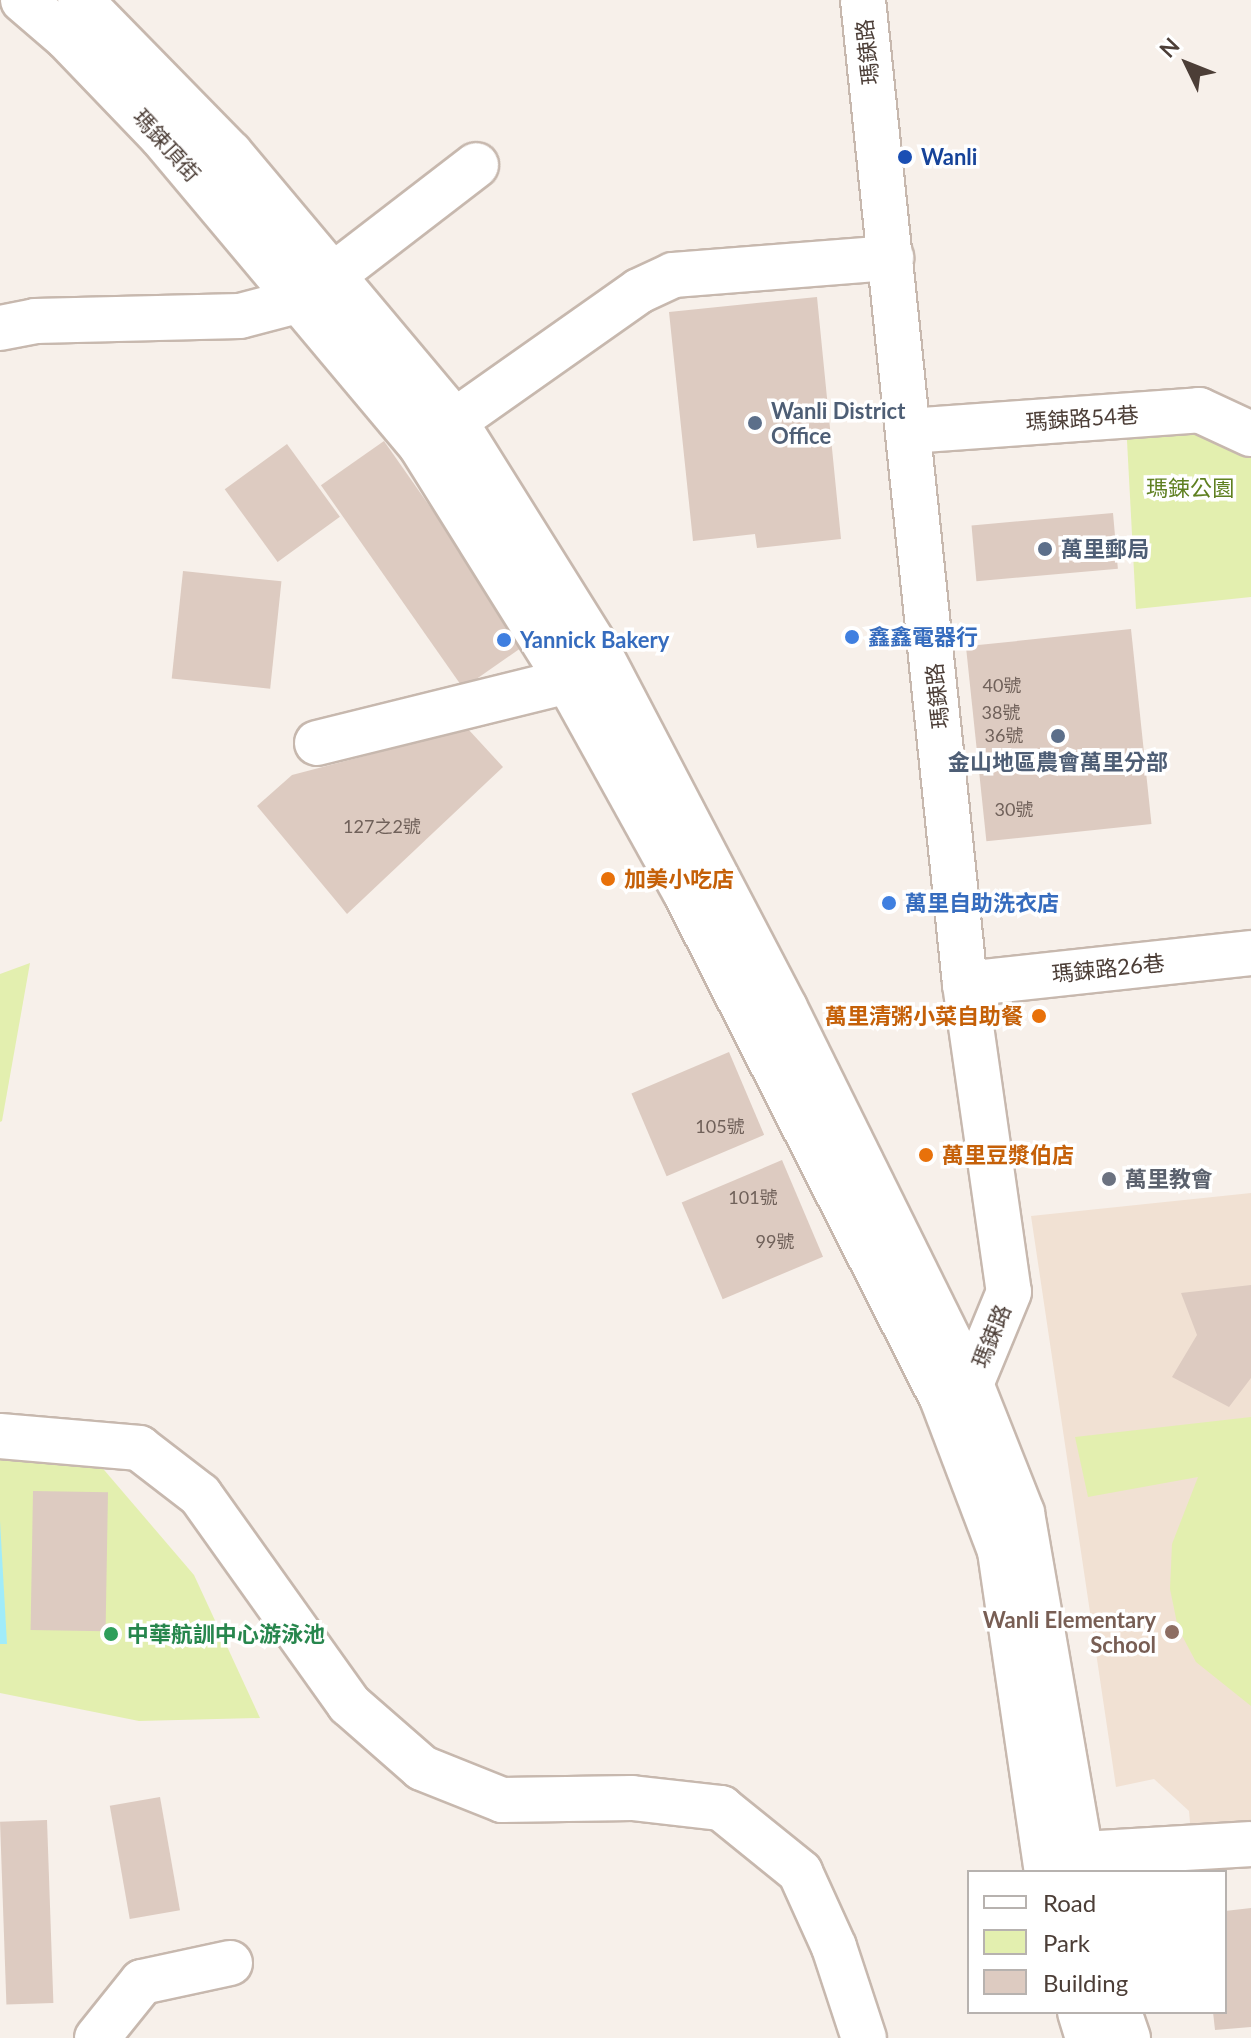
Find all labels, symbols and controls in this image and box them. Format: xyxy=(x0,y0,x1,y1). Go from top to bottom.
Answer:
street label: 瑪鋉路 xyxy=(850,18,884,86)
north arrow xyxy=(1147,24,1227,104)
text: N xyxy=(1153,32,1185,63)
street label: 瑪鋉頂街 xyxy=(128,103,206,187)
place label: Wanli xyxy=(921,144,977,170)
marker: Wanli xyxy=(896,148,914,166)
place label: Wanli District Office xyxy=(771,397,905,448)
street label: 瑪鋉路54巷 xyxy=(1024,401,1140,435)
marker: Wanli District Office xyxy=(746,414,764,432)
park label: 瑪鋉公園 xyxy=(1146,475,1234,501)
place label: 萬里郵局 xyxy=(1061,536,1149,562)
marker: 萬里郵局 xyxy=(1036,540,1054,558)
place label: 鑫鑫電器行 xyxy=(868,624,978,650)
place label: Yannick Bakery xyxy=(520,627,669,653)
marker: 鑫鑫電器行 xyxy=(843,628,861,646)
marker: Yannick Bakery xyxy=(495,631,513,649)
street label: 瑪鋉路 xyxy=(920,662,954,730)
house number: 40號 xyxy=(983,674,1021,696)
house number: 38號 xyxy=(982,701,1020,723)
house number: 36號 xyxy=(985,724,1023,746)
marker: 金山地區農會萬里分部 xyxy=(1049,727,1067,745)
place label: 金山地區農會萬里分部 xyxy=(948,749,1168,775)
house number: 30號 xyxy=(995,798,1033,820)
house number: 127之2號 xyxy=(343,815,421,837)
place label: 加美小吃店 xyxy=(624,866,734,892)
marker: 加美小吃店 xyxy=(599,870,617,888)
place label: 萬里自助洗衣店 xyxy=(905,890,1059,916)
marker: 萬里自助洗衣店 xyxy=(880,894,898,912)
street label: 瑪鋉路26巷 xyxy=(1050,949,1166,987)
place label: 萬里清粥小菜自助餐 xyxy=(825,1003,1023,1029)
marker: 萬里清粥小菜自助餐 xyxy=(1030,1007,1048,1025)
house number: 105號 xyxy=(695,1115,745,1137)
place label: 萬里豆漿伯店 xyxy=(942,1142,1074,1168)
marker: 萬里豆漿伯店 xyxy=(917,1146,935,1164)
place label: 萬里教會 xyxy=(1125,1166,1213,1192)
marker: 萬里教會 xyxy=(1100,1170,1118,1188)
house number: 101號 xyxy=(728,1186,778,1208)
house number: 99號 xyxy=(756,1230,794,1252)
street label: 瑪鋉路 xyxy=(966,1300,1016,1372)
place label: Wanli Elementary School xyxy=(983,1606,1156,1658)
place label: 中華航訓中心游泳池 xyxy=(127,1621,325,1647)
marker: Wanli Elementary School xyxy=(1163,1623,1181,1641)
marker: 中華航訓中心游泳池 xyxy=(102,1625,120,1643)
legend xyxy=(967,1870,1227,2014)
text: Road xyxy=(1043,1888,1096,1917)
text: Park xyxy=(1043,1928,1090,1957)
text: Building xyxy=(1043,1968,1128,1997)

